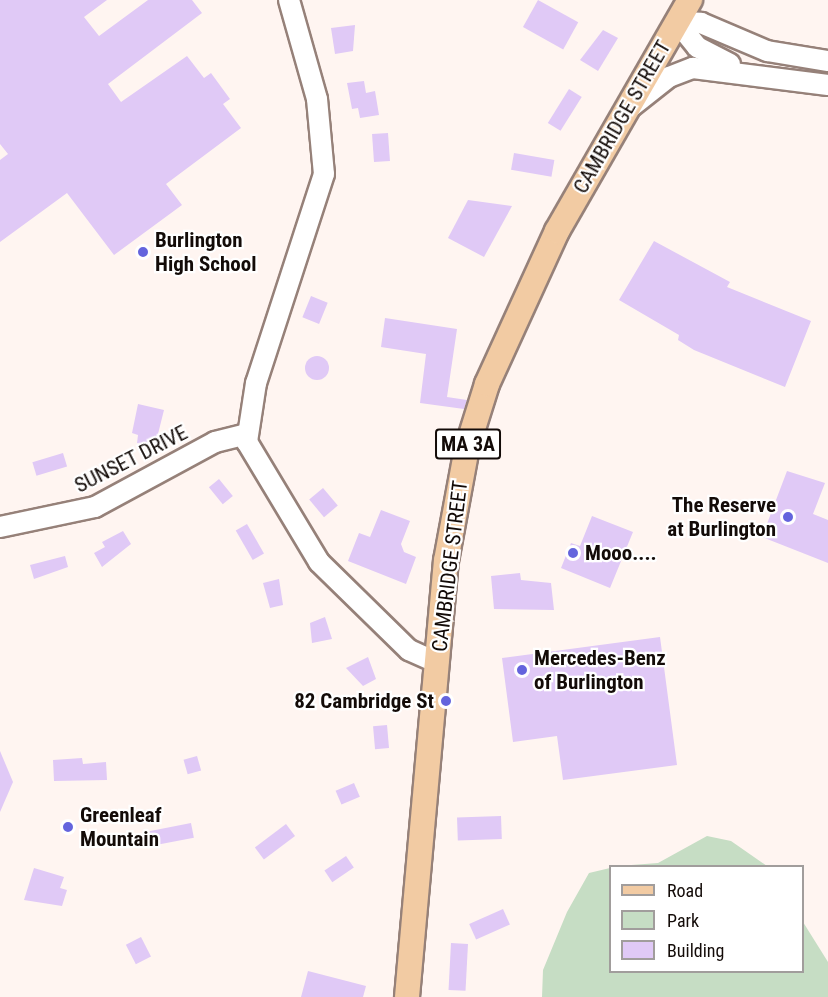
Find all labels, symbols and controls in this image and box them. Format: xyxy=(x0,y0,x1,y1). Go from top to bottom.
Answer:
street label: CAMBRIDGE STREET xyxy=(568,36,676,198)
place label: Burlington High School xyxy=(155,227,256,277)
marker: Burlington High School xyxy=(136,245,150,259)
street label: SUNSET DRIVE xyxy=(70,420,192,498)
road number: MA 3A xyxy=(435,427,501,461)
street label: CAMBRIDGE STREET xyxy=(427,479,473,653)
place label: The Reserve at Burlington xyxy=(667,492,776,542)
marker: The Reserve at Burlington xyxy=(781,510,795,524)
place label: Mooo.... xyxy=(585,540,657,566)
marker: Mooo.... xyxy=(566,546,580,560)
place label: Mercedes-Benz of Burlington xyxy=(534,645,666,695)
marker: Mercedes-Benz of Burlington xyxy=(515,663,529,677)
place label: 82 Cambridge St xyxy=(294,688,434,714)
marker: 82 Cambridge St xyxy=(439,694,453,708)
place label: Greenleaf Mountain xyxy=(80,802,162,852)
marker: Greenleaf Mountain xyxy=(61,820,75,834)
legend xyxy=(609,865,804,973)
text: Road xyxy=(667,880,703,901)
text: Park xyxy=(667,910,699,931)
text: Building xyxy=(667,940,724,961)

